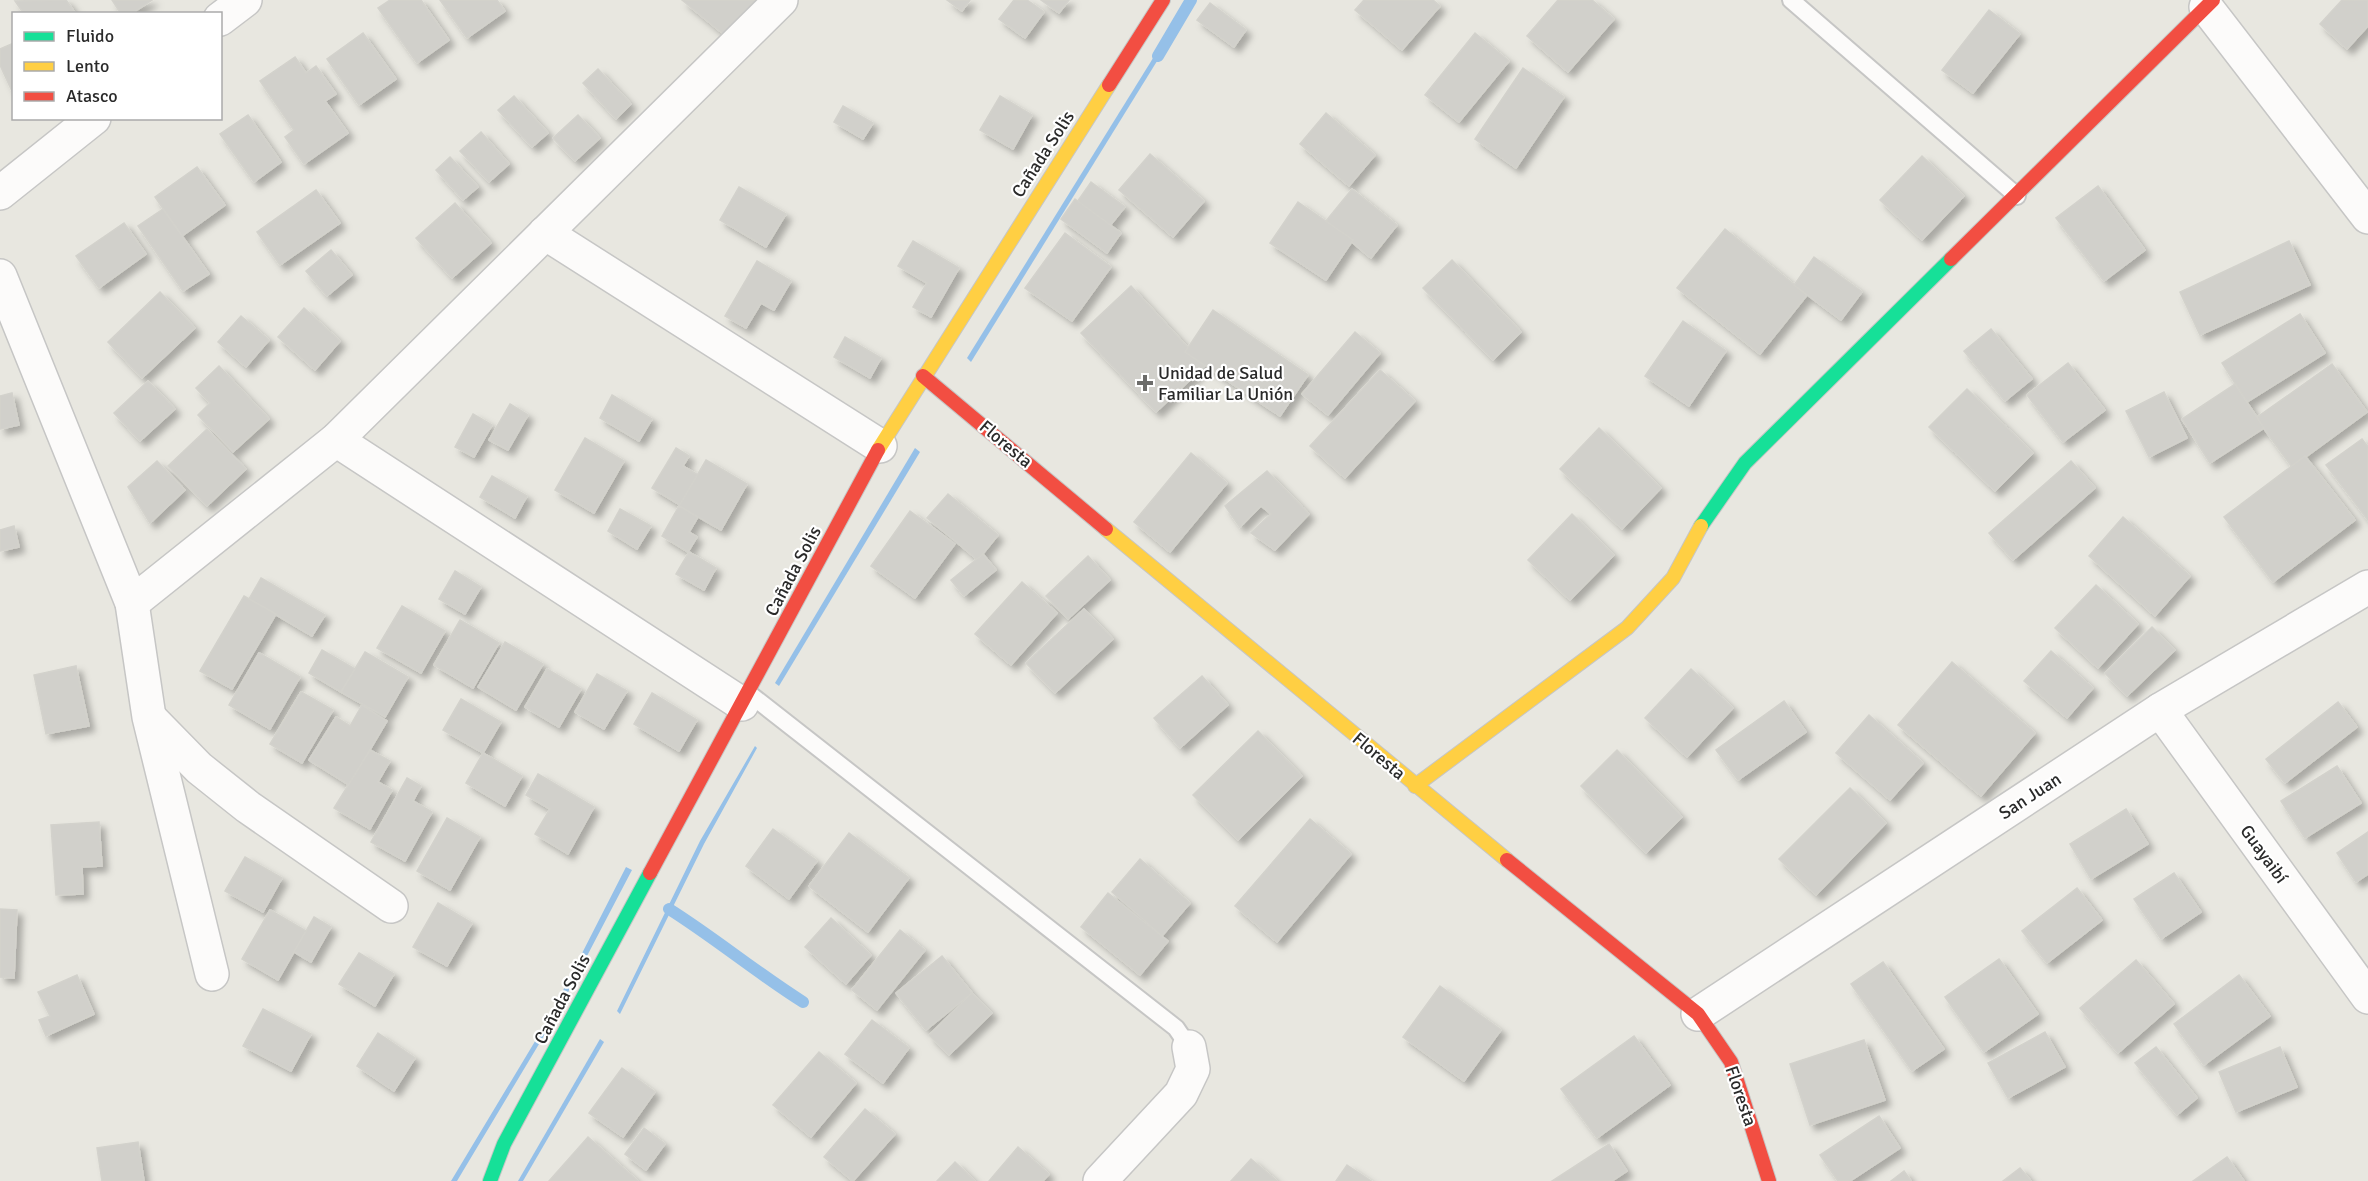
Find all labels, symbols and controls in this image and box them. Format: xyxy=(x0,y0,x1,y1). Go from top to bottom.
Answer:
legend xyxy=(12,12,222,120)
text: Fluido xyxy=(66,25,114,47)
text: Lento xyxy=(66,55,109,77)
text: Atasco xyxy=(66,85,118,107)
street label: Cañada Solis xyxy=(1007,107,1079,201)
place label: Unidad de Salud Familiar La Unión xyxy=(1158,362,1293,405)
marker: Unidad de Salud Familiar La Unión xyxy=(1136,374,1154,392)
street label: Floresta xyxy=(975,416,1037,472)
street label: Cañada Solis xyxy=(760,522,826,620)
street label: Floresta xyxy=(1348,728,1410,784)
street label: San Juan xyxy=(1995,768,2065,824)
street label: Guayaibí xyxy=(2235,820,2293,888)
street label: Cañada Solis xyxy=(529,950,595,1048)
street label: Floresta xyxy=(1720,1063,1762,1129)

